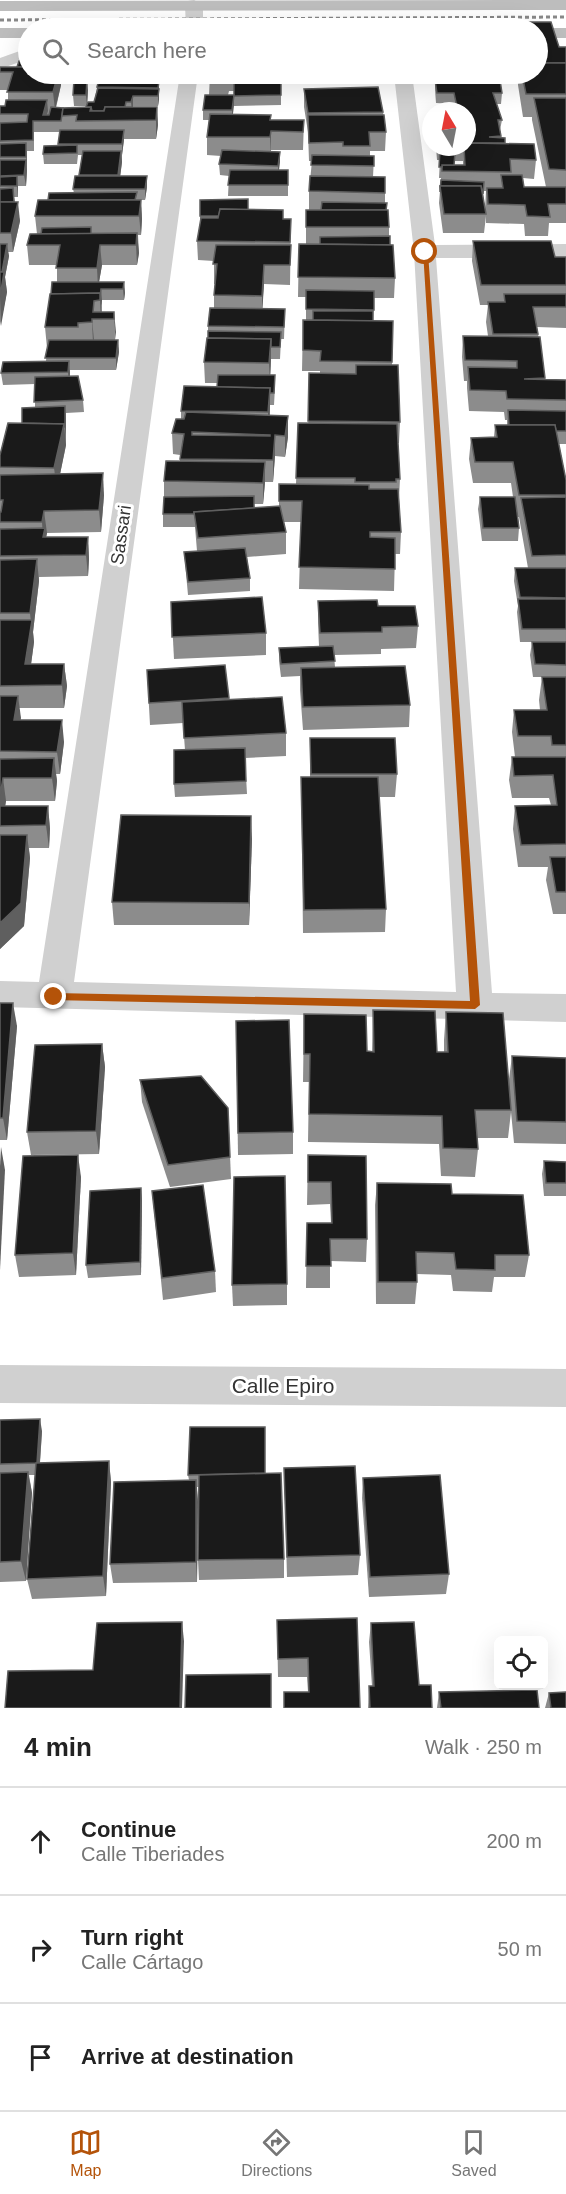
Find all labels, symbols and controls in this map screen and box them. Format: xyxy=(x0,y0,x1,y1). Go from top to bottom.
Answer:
search box xyxy=(18,18,548,84)
icon: search xyxy=(39,35,72,68)
text: Search here xyxy=(87,38,207,63)
north arrow xyxy=(422,102,476,156)
route start xyxy=(411,238,437,264)
street label: Sassari xyxy=(107,504,135,566)
route end xyxy=(40,983,66,1009)
street label: Calle Epiro xyxy=(232,1374,334,1397)
map controls xyxy=(494,1636,548,1690)
button: locate xyxy=(494,1636,548,1690)
text: 4 min xyxy=(24,1732,92,1762)
text: Walk · 250 m xyxy=(425,1736,542,1758)
text: Continue xyxy=(81,1817,176,1842)
icon: ahead xyxy=(24,1825,57,1858)
text: 200 m xyxy=(486,1830,542,1852)
text: Calle Tiberiades xyxy=(81,1843,224,1865)
text: Turn right xyxy=(81,1925,183,1950)
icon: right xyxy=(24,1933,57,1966)
text: 50 m xyxy=(498,1938,542,1960)
text: Calle Cártago xyxy=(81,1951,203,1973)
icon: arrive xyxy=(24,2041,57,2074)
text: Arrive at destination xyxy=(81,2044,294,2069)
tab: Map xyxy=(69,2126,102,2180)
tab: Directions xyxy=(241,2126,312,2180)
tab: Saved xyxy=(451,2126,497,2180)

